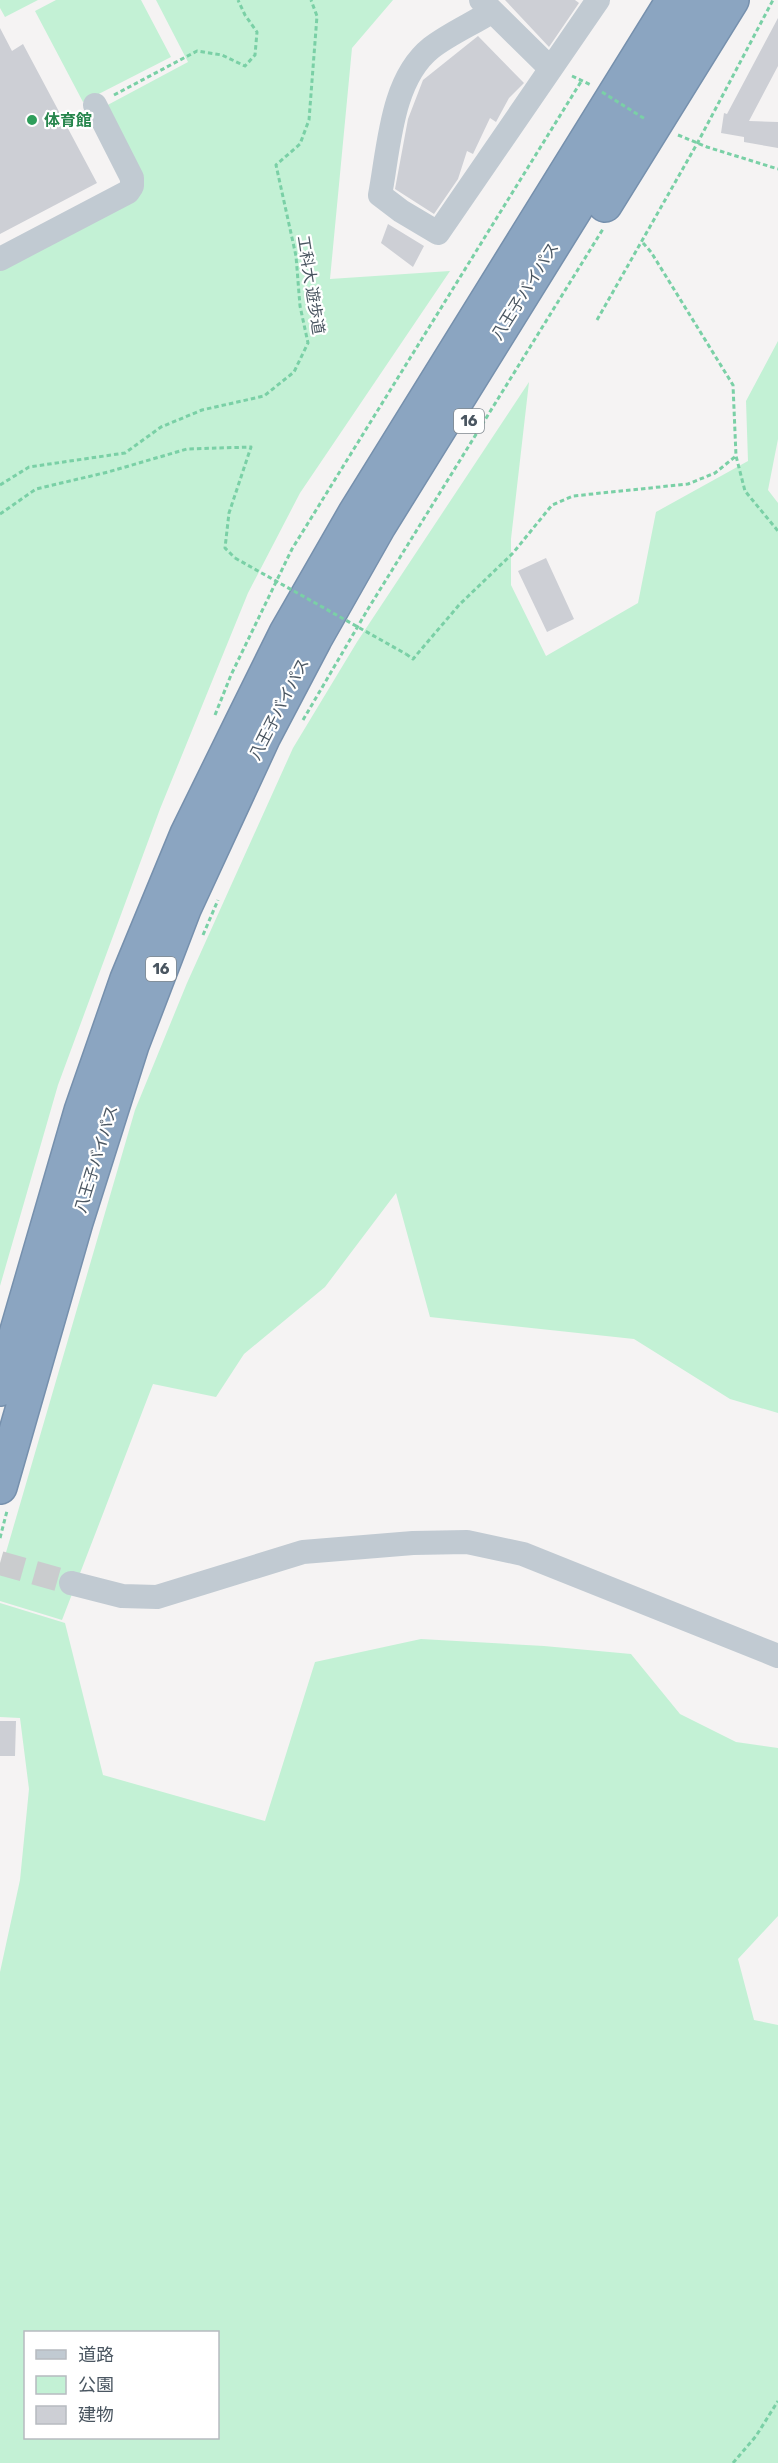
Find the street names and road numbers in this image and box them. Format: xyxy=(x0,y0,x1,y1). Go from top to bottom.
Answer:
street label: 工科大 遊歩道 xyxy=(294,234,328,336)
street label: 八王子バイパス xyxy=(487,239,563,343)
road number: 16 xyxy=(454,409,484,433)
street label: 八王子バイパス xyxy=(245,655,313,763)
road number: 16 xyxy=(146,957,176,981)
street label: 八王子バイパス xyxy=(71,1103,121,1215)

